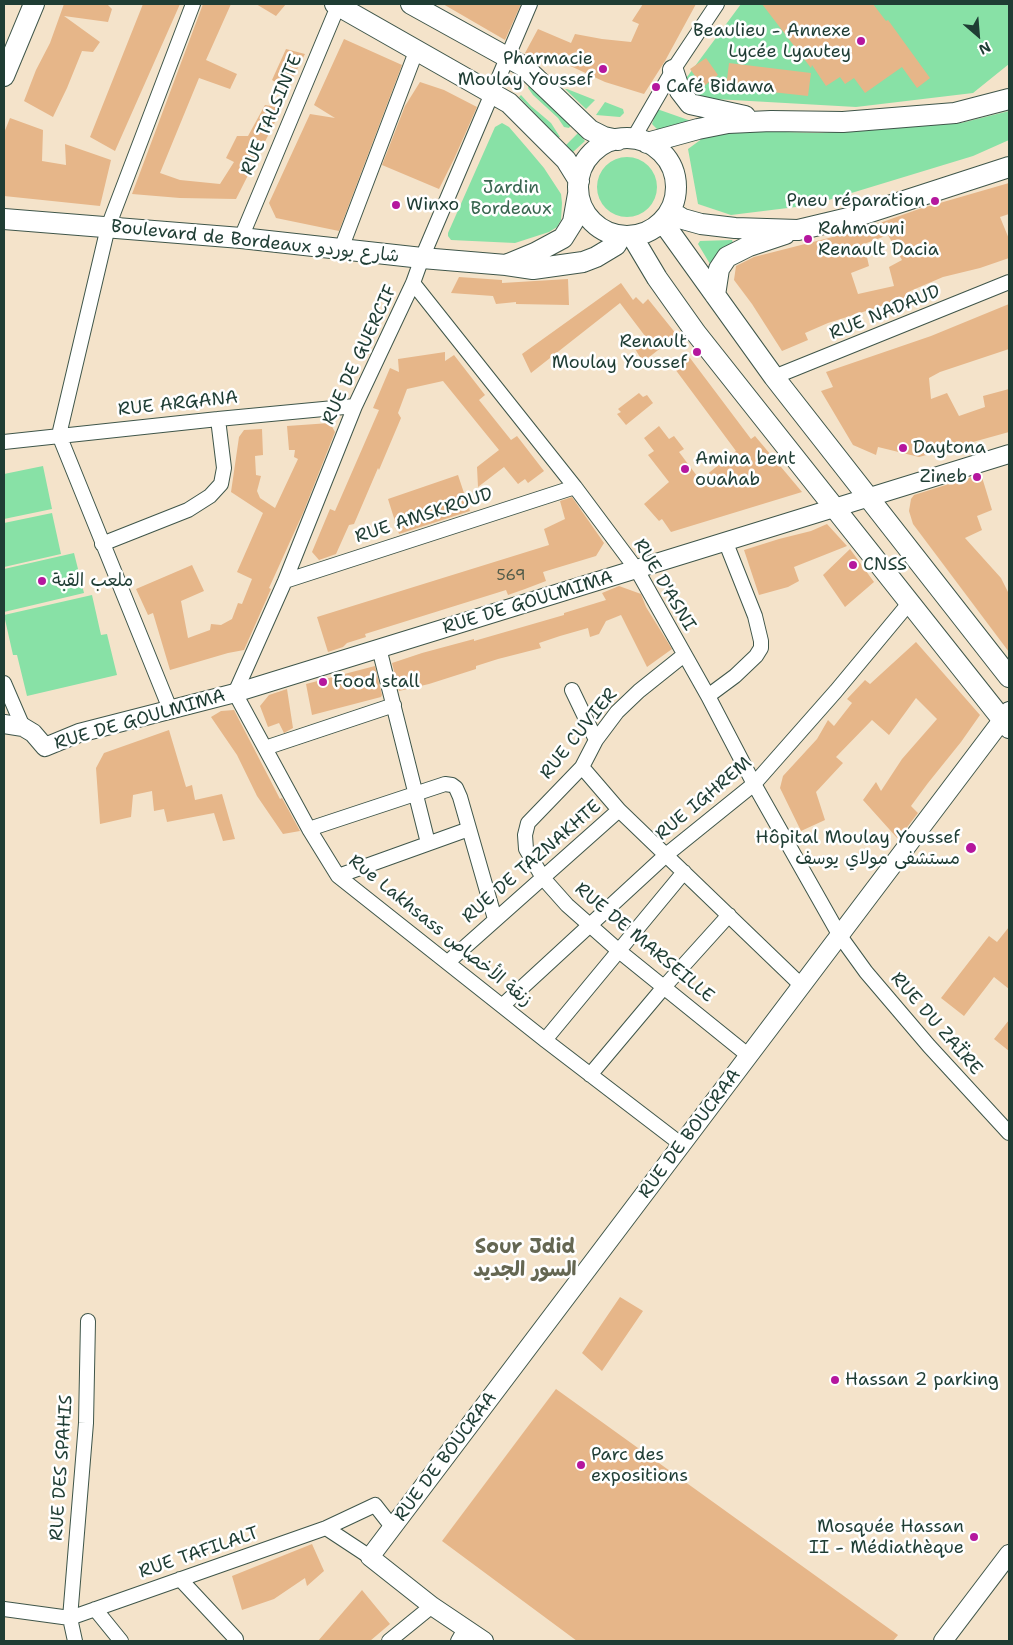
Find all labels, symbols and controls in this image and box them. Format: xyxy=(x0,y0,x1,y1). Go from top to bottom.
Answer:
north arrow xyxy=(953,10,1003,60)
place label: Beaulieu - Annexe Lycée Lyautey xyxy=(693,20,851,62)
marker: Beaulieu - Annexe Lycée Lyautey xyxy=(855,35,867,47)
text: N xyxy=(976,38,994,59)
place label: Pharmacie Moulay Youssef xyxy=(458,48,593,90)
street label: RUE TALSINTE xyxy=(237,51,307,179)
marker: Pharmacie Moulay Youssef xyxy=(597,63,609,75)
place label: Café Bidawa xyxy=(666,76,774,98)
marker: Café Bidawa xyxy=(650,81,662,93)
park label: Jardin Bordeaux xyxy=(470,177,552,220)
place label: Pneu réparation xyxy=(786,190,925,212)
place label: Winxo xyxy=(406,194,459,216)
marker: Pneu réparation xyxy=(929,195,941,207)
marker: Winxo xyxy=(390,199,402,211)
street label: Boulevard de Bordeaux شارع بوردو xyxy=(110,216,400,268)
place label: Rahmouni Renault Dacia xyxy=(818,218,939,260)
marker: Rahmouni Renault Dacia xyxy=(802,233,814,245)
street label: RUE NADAUD xyxy=(826,281,944,345)
street label: RUE DE GUERCIF xyxy=(318,282,402,428)
place label: Renault Moulay Youssef xyxy=(552,331,687,374)
marker: Renault Moulay Youssef xyxy=(691,346,703,358)
street label: RUE ARGANA xyxy=(117,387,239,421)
place label: Daytona xyxy=(913,437,986,459)
marker: Daytona xyxy=(897,442,909,454)
place label: Amina bent ouahab xyxy=(695,448,796,490)
marker: Amina bent ouahab xyxy=(679,463,691,475)
place label: Zineb xyxy=(920,466,967,488)
marker: Zineb xyxy=(971,471,983,483)
street label: RUE AMSKROUD xyxy=(353,484,495,548)
street label: RUE D'ASNI xyxy=(628,535,700,635)
place label: CNSS xyxy=(863,554,907,576)
marker: CNSS xyxy=(847,559,859,571)
street label: RUE DE GOULMIMA xyxy=(440,567,616,639)
house number: 569 xyxy=(497,567,525,585)
place label: ملعب القبة xyxy=(52,570,133,592)
marker: ملعب القبة xyxy=(36,575,48,587)
place label: Food stall xyxy=(333,671,420,693)
marker: Food stall xyxy=(317,676,329,688)
street label: RUE CUVIER xyxy=(536,684,622,784)
street label: RUE DE GOULMIMA xyxy=(52,685,228,755)
street label: RUE IGHREM xyxy=(652,753,756,845)
street label: RUE DE TAZNAKHTE xyxy=(458,796,606,928)
place label: Hôpital Moulay Youssef مستشفى مولاي يوسف xyxy=(756,827,960,870)
marker: Hôpital Moulay Youssef مستشفى مولاي يوسف xyxy=(964,841,978,855)
street label: Rue Lakhsass زنقة الأخصاص xyxy=(344,850,536,1012)
street label: RUE DE MARSEILLE xyxy=(570,878,718,1008)
street label: RUE DU ZAÏRE xyxy=(886,968,986,1080)
street label: RUE DE BOUCRAA xyxy=(634,1065,746,1203)
district label: Sour Jdid السور الجديد xyxy=(473,1236,577,1283)
place label: Hassan 2 parking xyxy=(845,1369,999,1391)
marker: Hassan 2 parking xyxy=(829,1374,841,1386)
street label: RUE DE BOUCRAA xyxy=(390,1388,502,1526)
street label: RUE DES SPAHIS xyxy=(46,1394,78,1542)
place label: Parc des expositions xyxy=(591,1444,688,1486)
marker: Parc des expositions xyxy=(575,1459,587,1471)
place label: Mosquée Hassan II - Médiathèque xyxy=(809,1516,964,1558)
street label: RUE TAFILALT xyxy=(136,1522,262,1584)
marker: Mosquée Hassan II - Médiathèque xyxy=(968,1531,980,1543)

